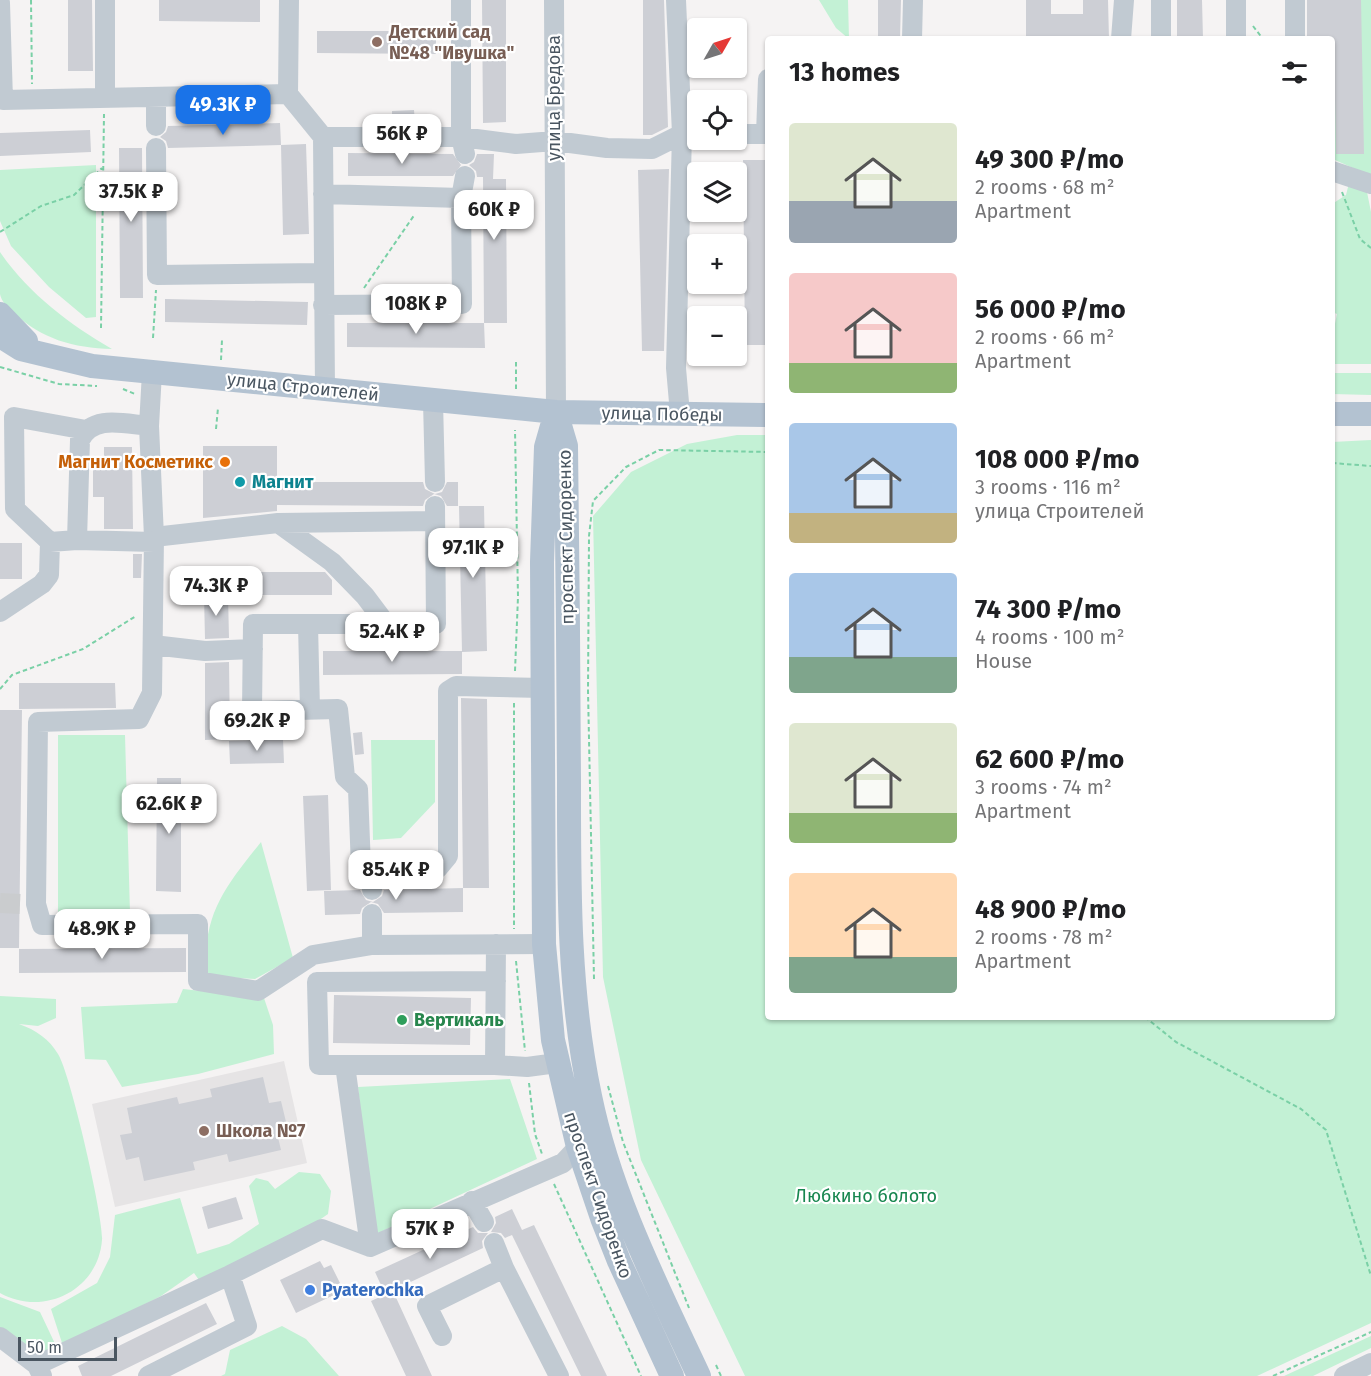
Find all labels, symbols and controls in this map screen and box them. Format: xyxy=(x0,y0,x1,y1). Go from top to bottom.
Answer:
north arrow xyxy=(687,18,747,78)
map controls xyxy=(687,18,747,366)
place label: Детский сад №48 "Ивушка" xyxy=(388,21,515,64)
marker: Детский сад №48 "Ивушка" xyxy=(370,35,384,49)
street label: улица Бредова xyxy=(543,35,565,161)
icon: filters xyxy=(1278,56,1311,89)
text: 13 homes xyxy=(789,57,900,88)
pin: 49.3K ₽ xyxy=(168,85,278,136)
button: locate xyxy=(687,90,747,150)
text: 49.3K ₽ xyxy=(190,92,256,116)
pin: 56K ₽ xyxy=(360,114,444,165)
text: 56K ₽ xyxy=(376,121,428,145)
text: 49 300 ₽/mo xyxy=(975,144,1124,175)
icon: home xyxy=(837,147,909,219)
button: layers xyxy=(687,162,747,222)
pin: 37.5K ₽ xyxy=(76,172,186,223)
text: 2 rooms · 68 m² xyxy=(975,175,1115,199)
text: 37.5K ₽ xyxy=(99,179,163,203)
pin: 60K ₽ xyxy=(452,190,536,241)
text: 60K ₽ xyxy=(468,197,520,221)
text: Apartment xyxy=(975,199,1071,223)
button: + xyxy=(687,234,747,294)
pin: 108K ₽ xyxy=(367,284,465,335)
text: 108K ₽ xyxy=(385,291,447,315)
text: 56 000 ₽/mo xyxy=(975,294,1126,325)
icon: home xyxy=(837,297,909,369)
button: − xyxy=(687,306,747,366)
text: 2 rooms · 66 m² xyxy=(975,325,1114,349)
text: Apartment xyxy=(975,349,1071,373)
street label: улица Строителей xyxy=(226,368,380,406)
street label: улица Победы xyxy=(601,402,723,426)
text: 108 000 ₽/mo xyxy=(975,444,1139,475)
icon: home xyxy=(837,447,909,519)
street label: проспект Сидоренко xyxy=(553,449,579,625)
place label: Магнит Косметикс xyxy=(58,451,213,473)
marker: Магнит Косметикс xyxy=(218,455,232,469)
place label: Магнит xyxy=(252,471,314,493)
marker: Магнит xyxy=(233,475,247,489)
text: 3 rooms · 116 m² xyxy=(975,475,1121,499)
text: улица Строителей xyxy=(975,499,1144,523)
pin: 97.1K ₽ xyxy=(418,528,528,579)
text: 97.1K ₽ xyxy=(442,535,504,559)
pin: 74.3K ₽ xyxy=(161,566,271,617)
text: 74.3K ₽ xyxy=(184,573,248,597)
text: 74 300 ₽/mo xyxy=(975,594,1121,625)
icon: home xyxy=(837,597,909,669)
pin: 52.4K ₽ xyxy=(337,612,447,663)
text: 52.4K ₽ xyxy=(359,619,425,643)
text: 4 rooms · 100 m² xyxy=(975,625,1125,649)
text: House xyxy=(975,649,1032,673)
pin: 69.2K ₽ xyxy=(202,701,312,752)
text: 69.2K ₽ xyxy=(224,708,290,732)
text: 62 600 ₽/mo xyxy=(975,744,1124,775)
icon: home xyxy=(837,747,909,819)
text: 3 rooms · 74 m² xyxy=(975,775,1112,799)
pin: 62.6K ₽ xyxy=(114,784,224,835)
text: 62.6K ₽ xyxy=(136,791,202,815)
text: Apartment xyxy=(975,799,1071,823)
pin: 85.4K ₽ xyxy=(341,850,451,901)
text: 85.4K ₽ xyxy=(362,857,430,881)
text: 48 900 ₽/mo xyxy=(975,894,1126,925)
icon: home xyxy=(837,897,909,969)
pin: 48.9K ₽ xyxy=(47,909,157,960)
text: 48.9K ₽ xyxy=(68,916,136,940)
text: 2 rooms · 78 m² xyxy=(975,925,1112,949)
text: Apartment xyxy=(975,949,1071,973)
place label: Вертикаль xyxy=(414,1009,504,1031)
marker: Вертикаль xyxy=(395,1013,409,1027)
street label: проспект Сидоренко xyxy=(559,1109,637,1281)
place label: Школа №7 xyxy=(216,1120,306,1142)
marker: Школа №7 xyxy=(197,1124,211,1138)
park label: Любкино болото xyxy=(795,1185,937,1207)
pin: 57K ₽ xyxy=(388,1209,472,1260)
text: 57K ₽ xyxy=(406,1216,454,1240)
place label: Pyaterochka xyxy=(322,1279,424,1301)
marker: Pyaterochka xyxy=(303,1283,317,1297)
scale bar xyxy=(18,1334,117,1362)
text: 50 m xyxy=(27,1338,62,1357)

